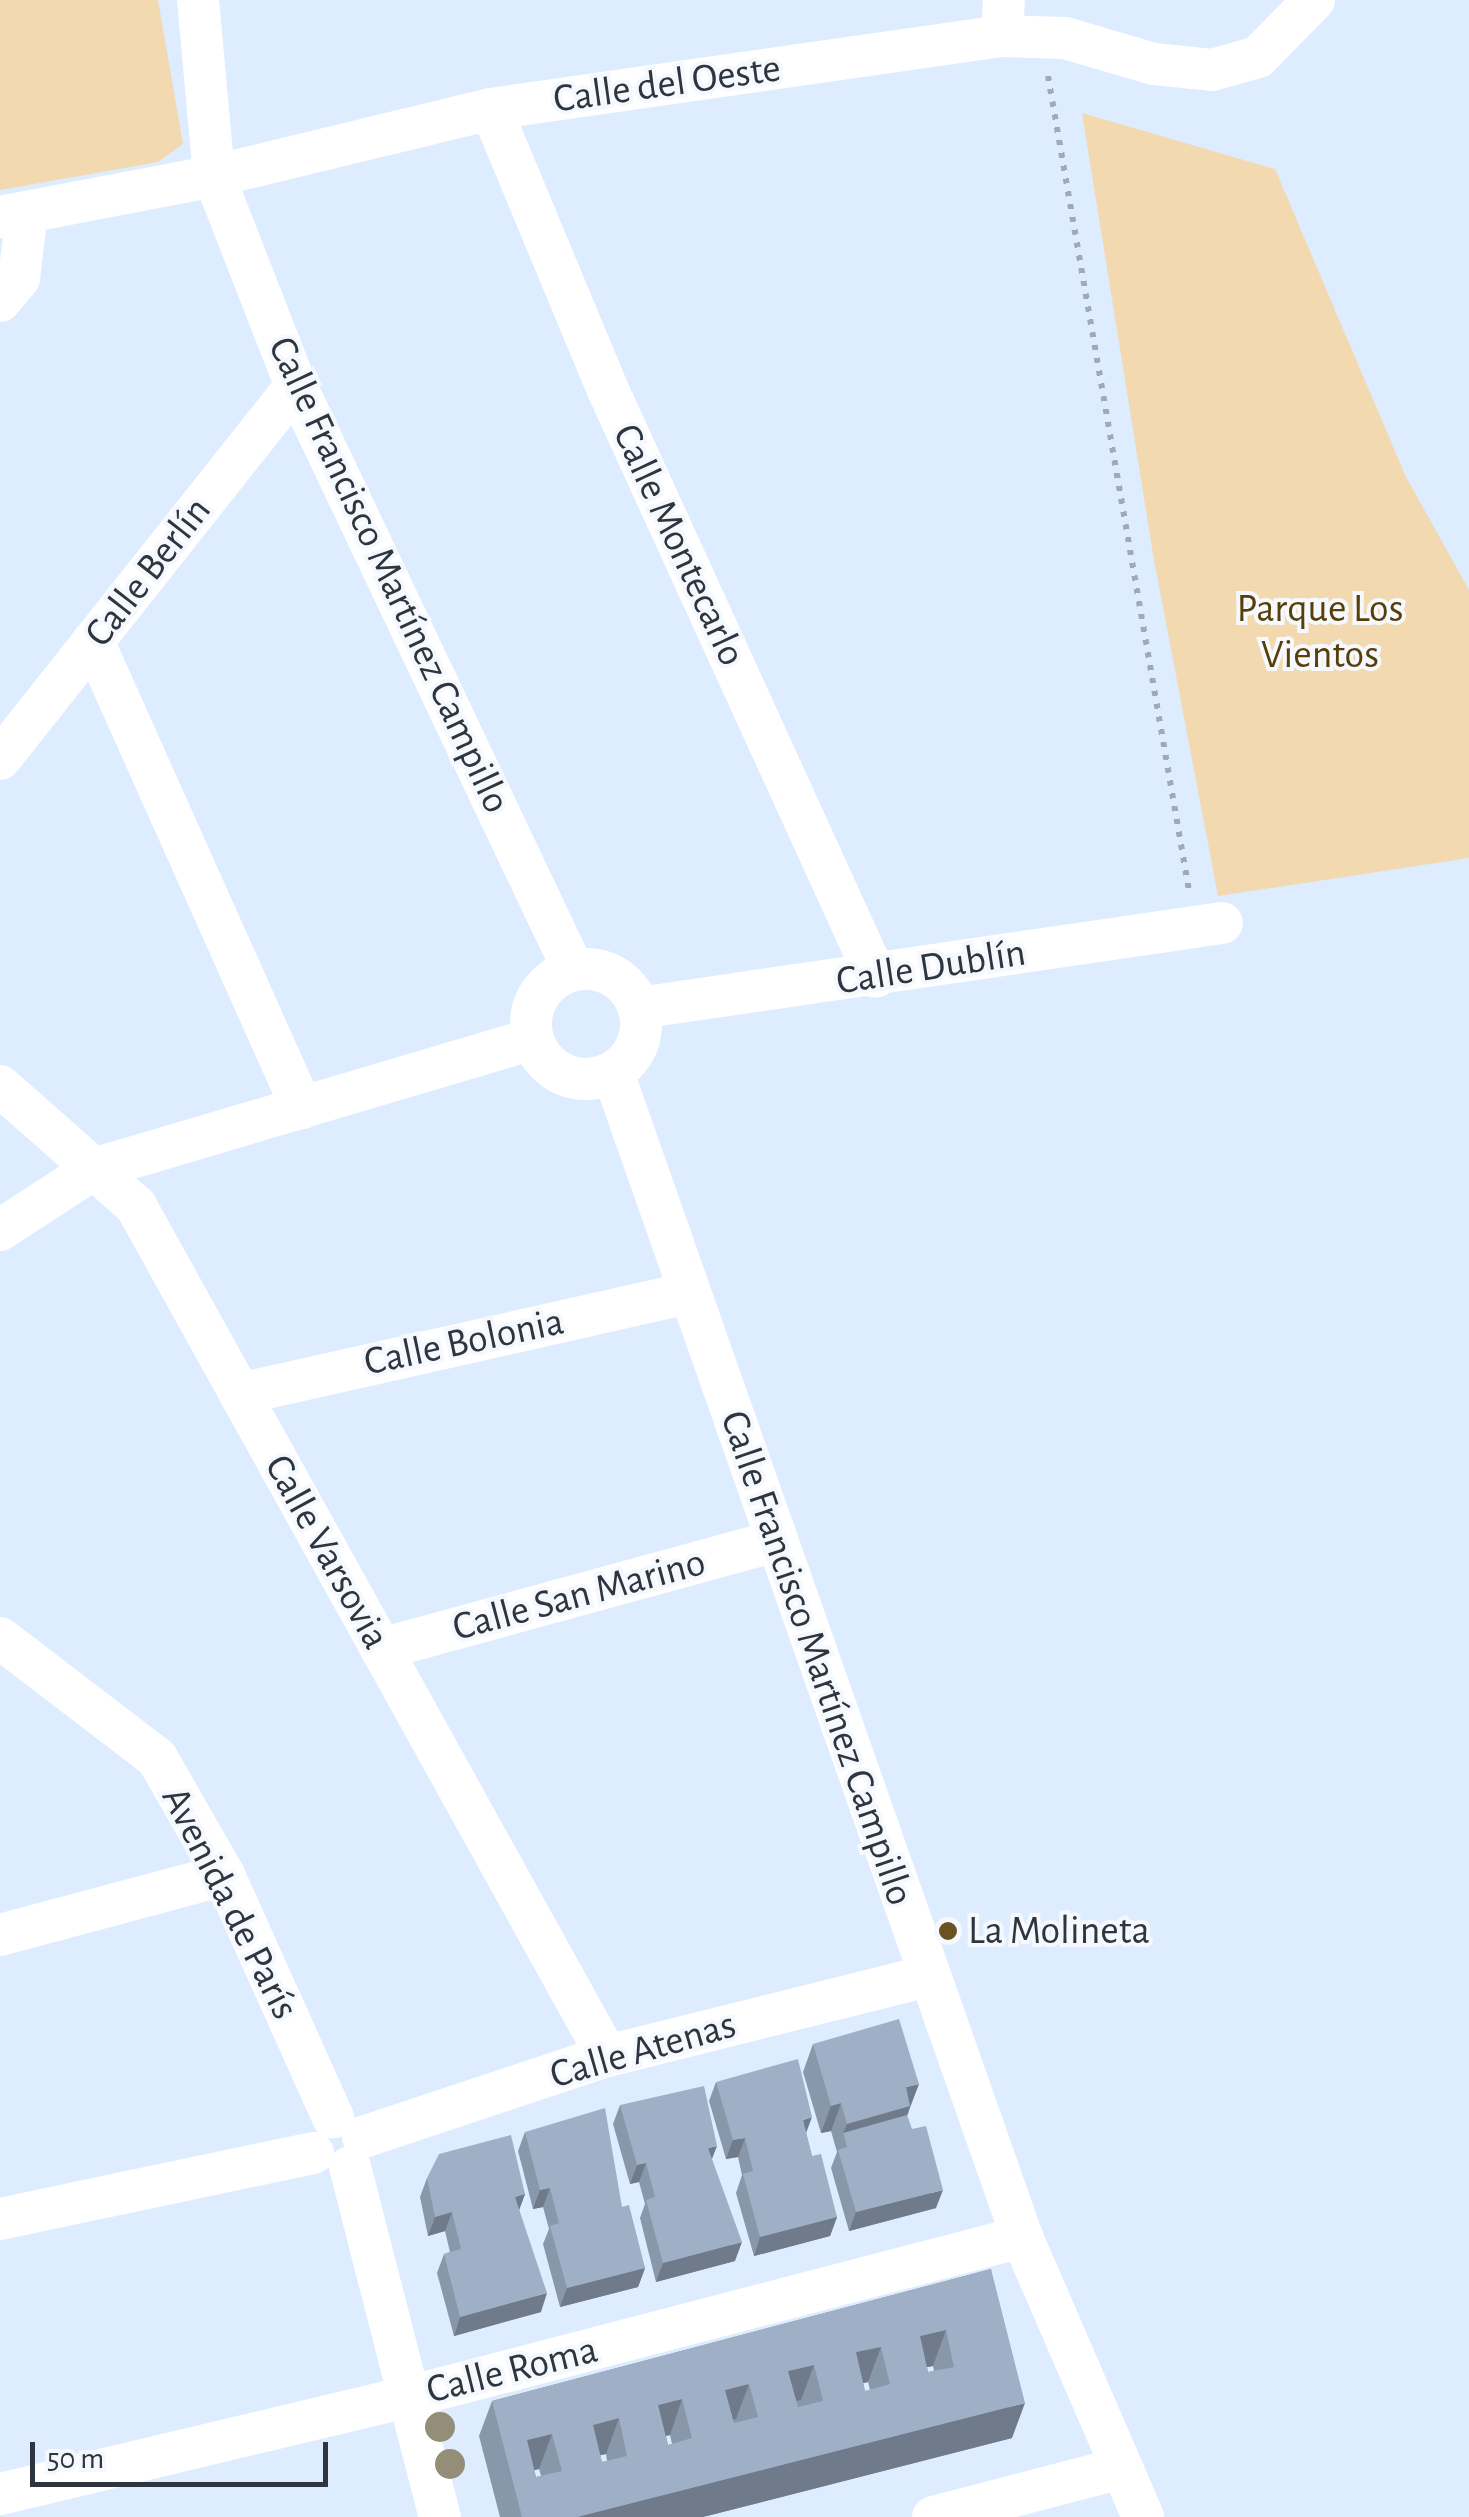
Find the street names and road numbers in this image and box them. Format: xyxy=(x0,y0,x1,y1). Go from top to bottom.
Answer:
street label: Calle del Oeste xyxy=(550,44,784,124)
street label: Calle Francisco Martínez Campillo xyxy=(257,329,521,821)
street label: Calle Montecarlo xyxy=(602,417,756,673)
street label: Calle Berlín xyxy=(75,488,221,656)
street label: Calle Dublín xyxy=(833,928,1029,1006)
street label: Calle Bolonia xyxy=(360,1297,568,1387)
street label: Calle Francisco Martínez Campillo xyxy=(710,1404,924,1912)
street label: Calle Varsovia xyxy=(254,1447,400,1657)
street label: Calle San Marino xyxy=(447,1538,711,1652)
street label: Avenida de París xyxy=(151,1779,309,2027)
street label: Calle Atenas xyxy=(545,2001,741,2099)
street label: Calle Roma xyxy=(422,2326,602,2414)

